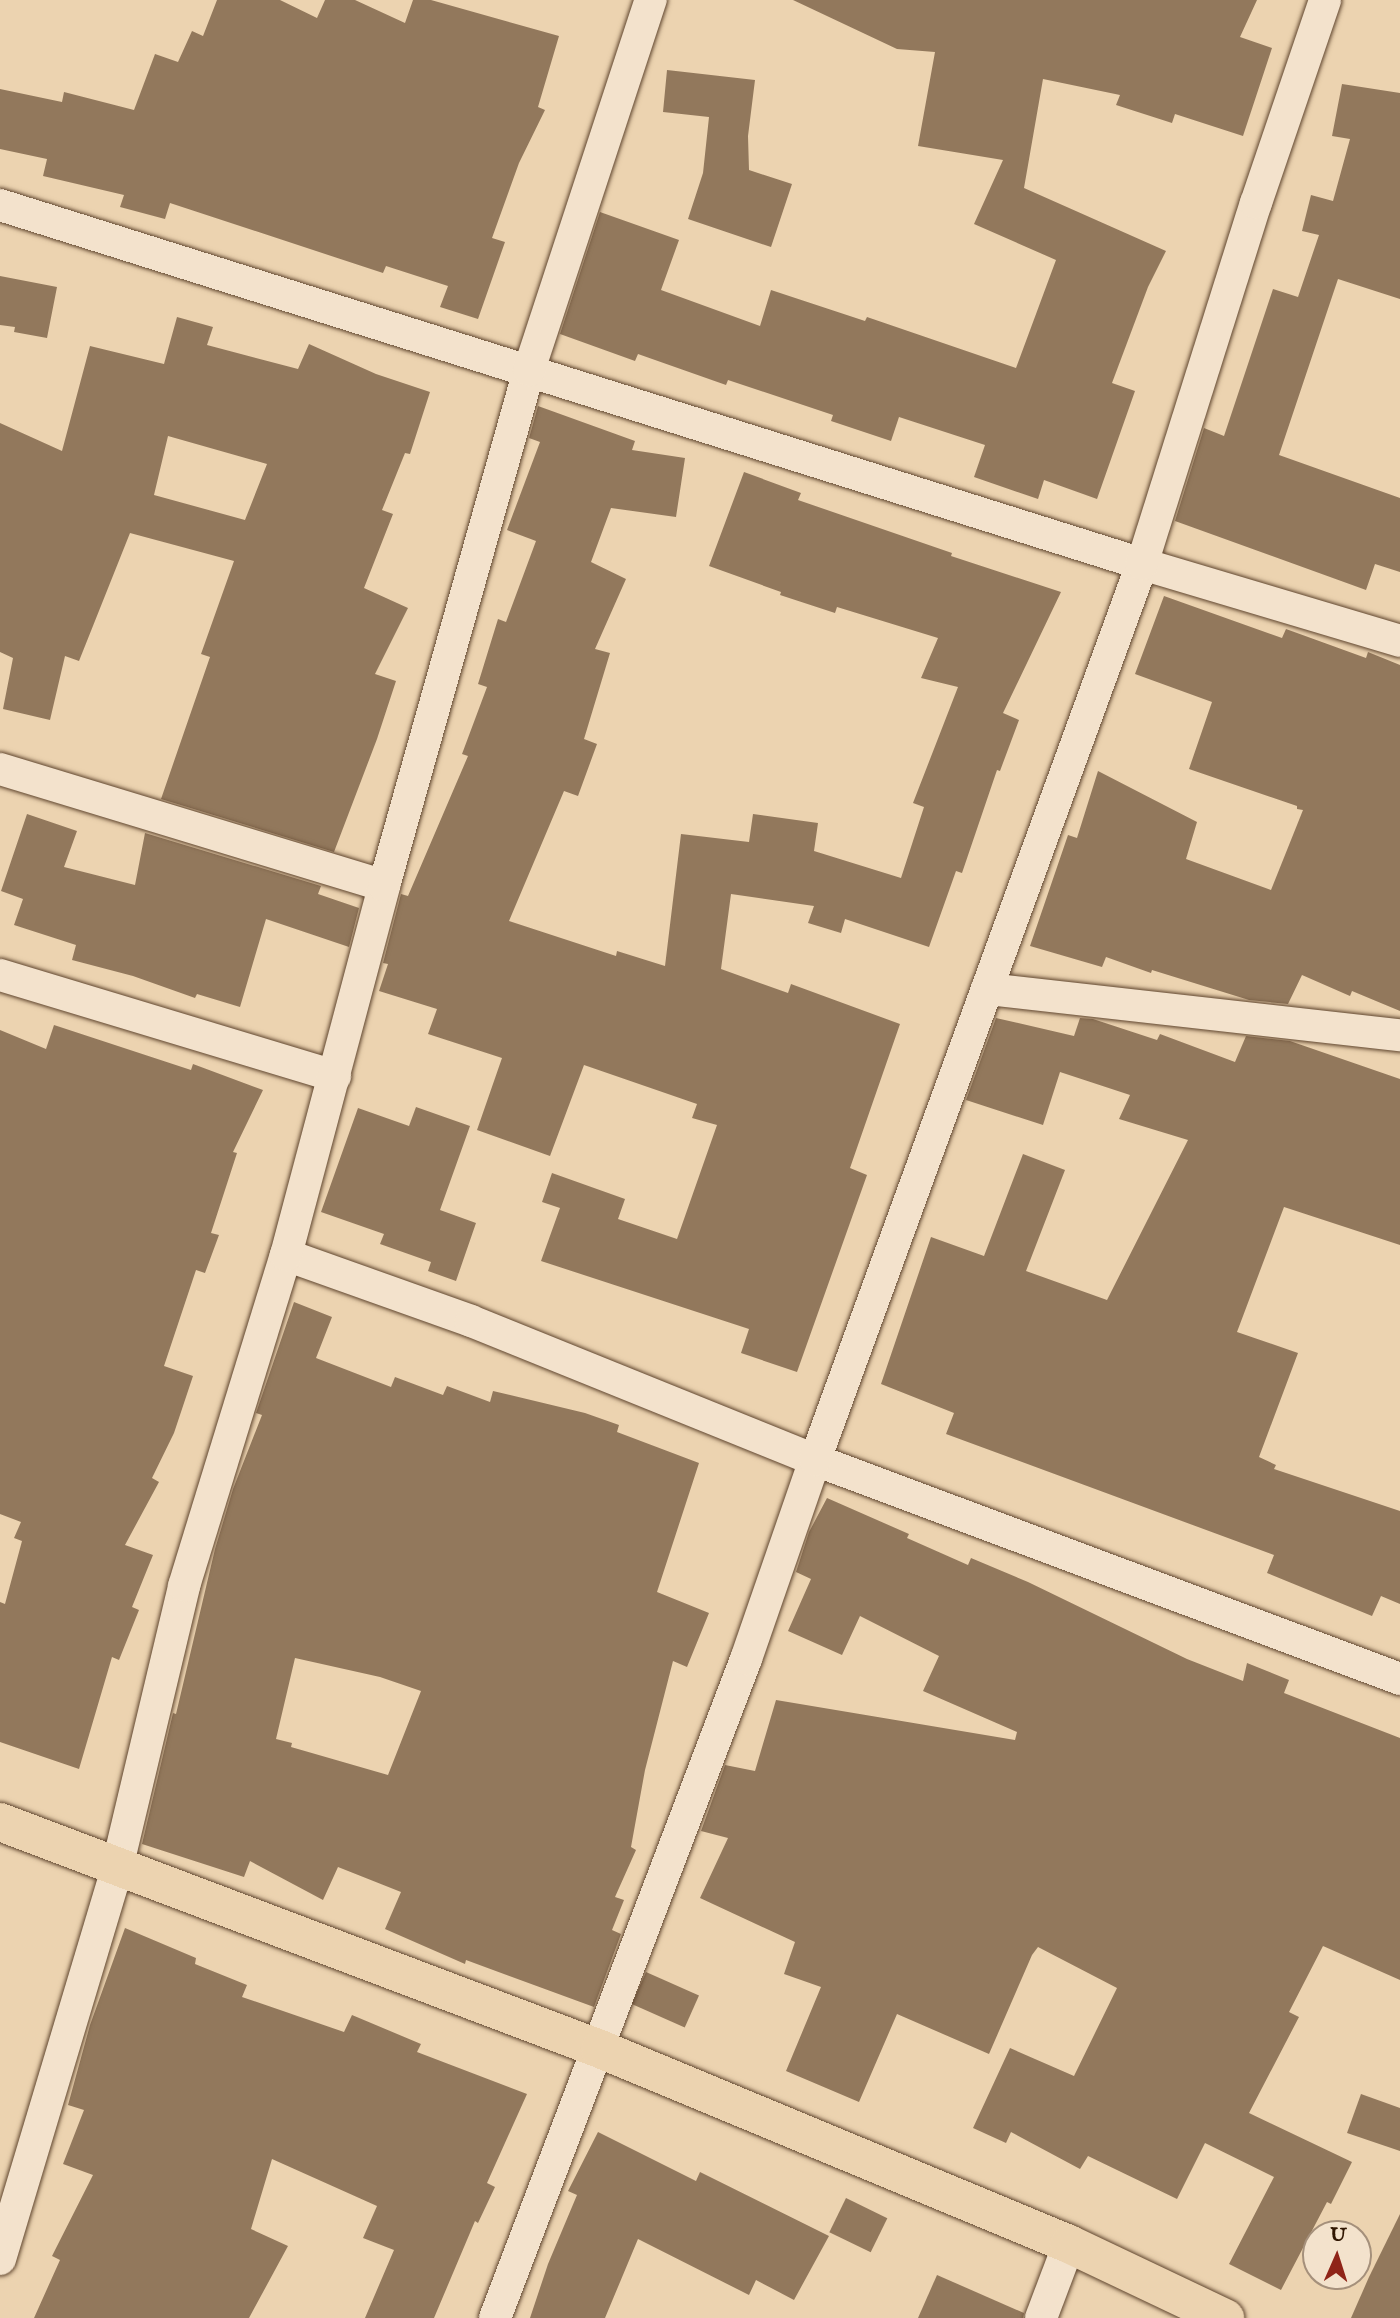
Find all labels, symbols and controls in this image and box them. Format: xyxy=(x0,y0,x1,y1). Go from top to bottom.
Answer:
north arrow xyxy=(1302,2220,1372,2290)
text: U xyxy=(1329,2224,1347,2248)

